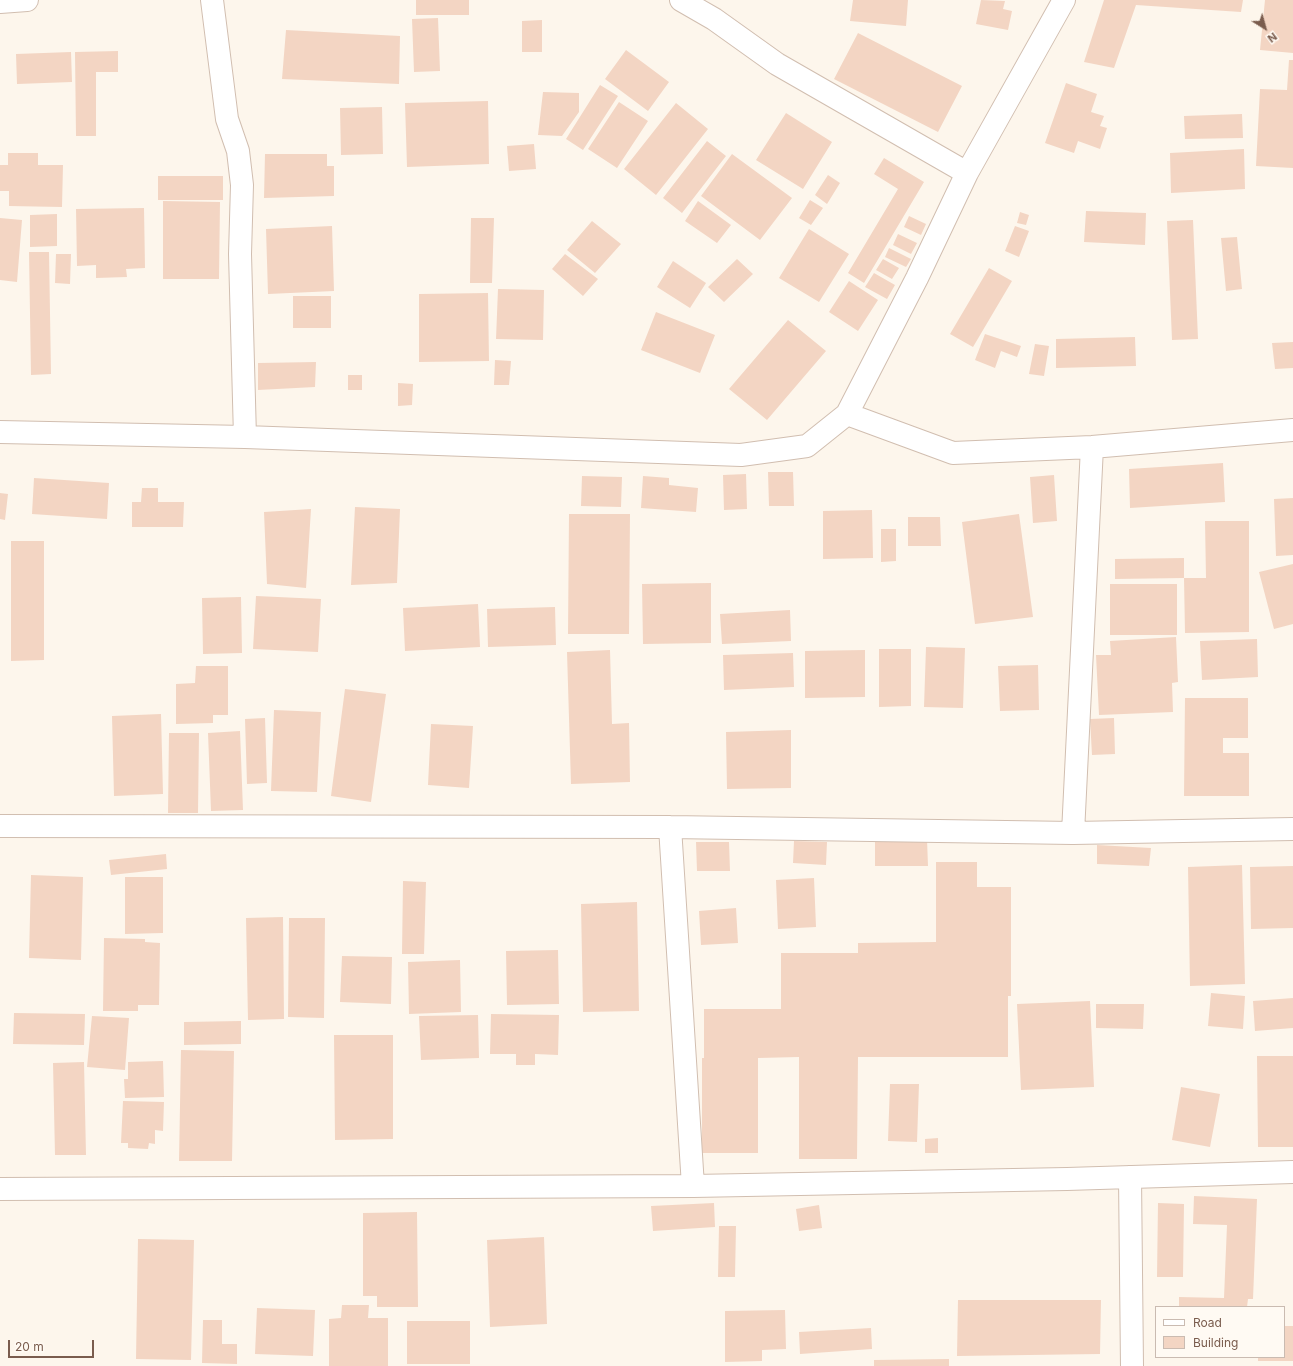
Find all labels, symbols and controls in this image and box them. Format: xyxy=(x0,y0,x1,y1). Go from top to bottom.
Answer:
north arrow xyxy=(1245,8,1285,48)
text: N xyxy=(1265,29,1280,46)
legend xyxy=(1155,1306,1285,1358)
text: Road xyxy=(1193,1315,1222,1330)
scale bar xyxy=(10,1332,96,1358)
text: Building xyxy=(1193,1335,1238,1350)
text: 20 m xyxy=(15,1339,44,1354)

